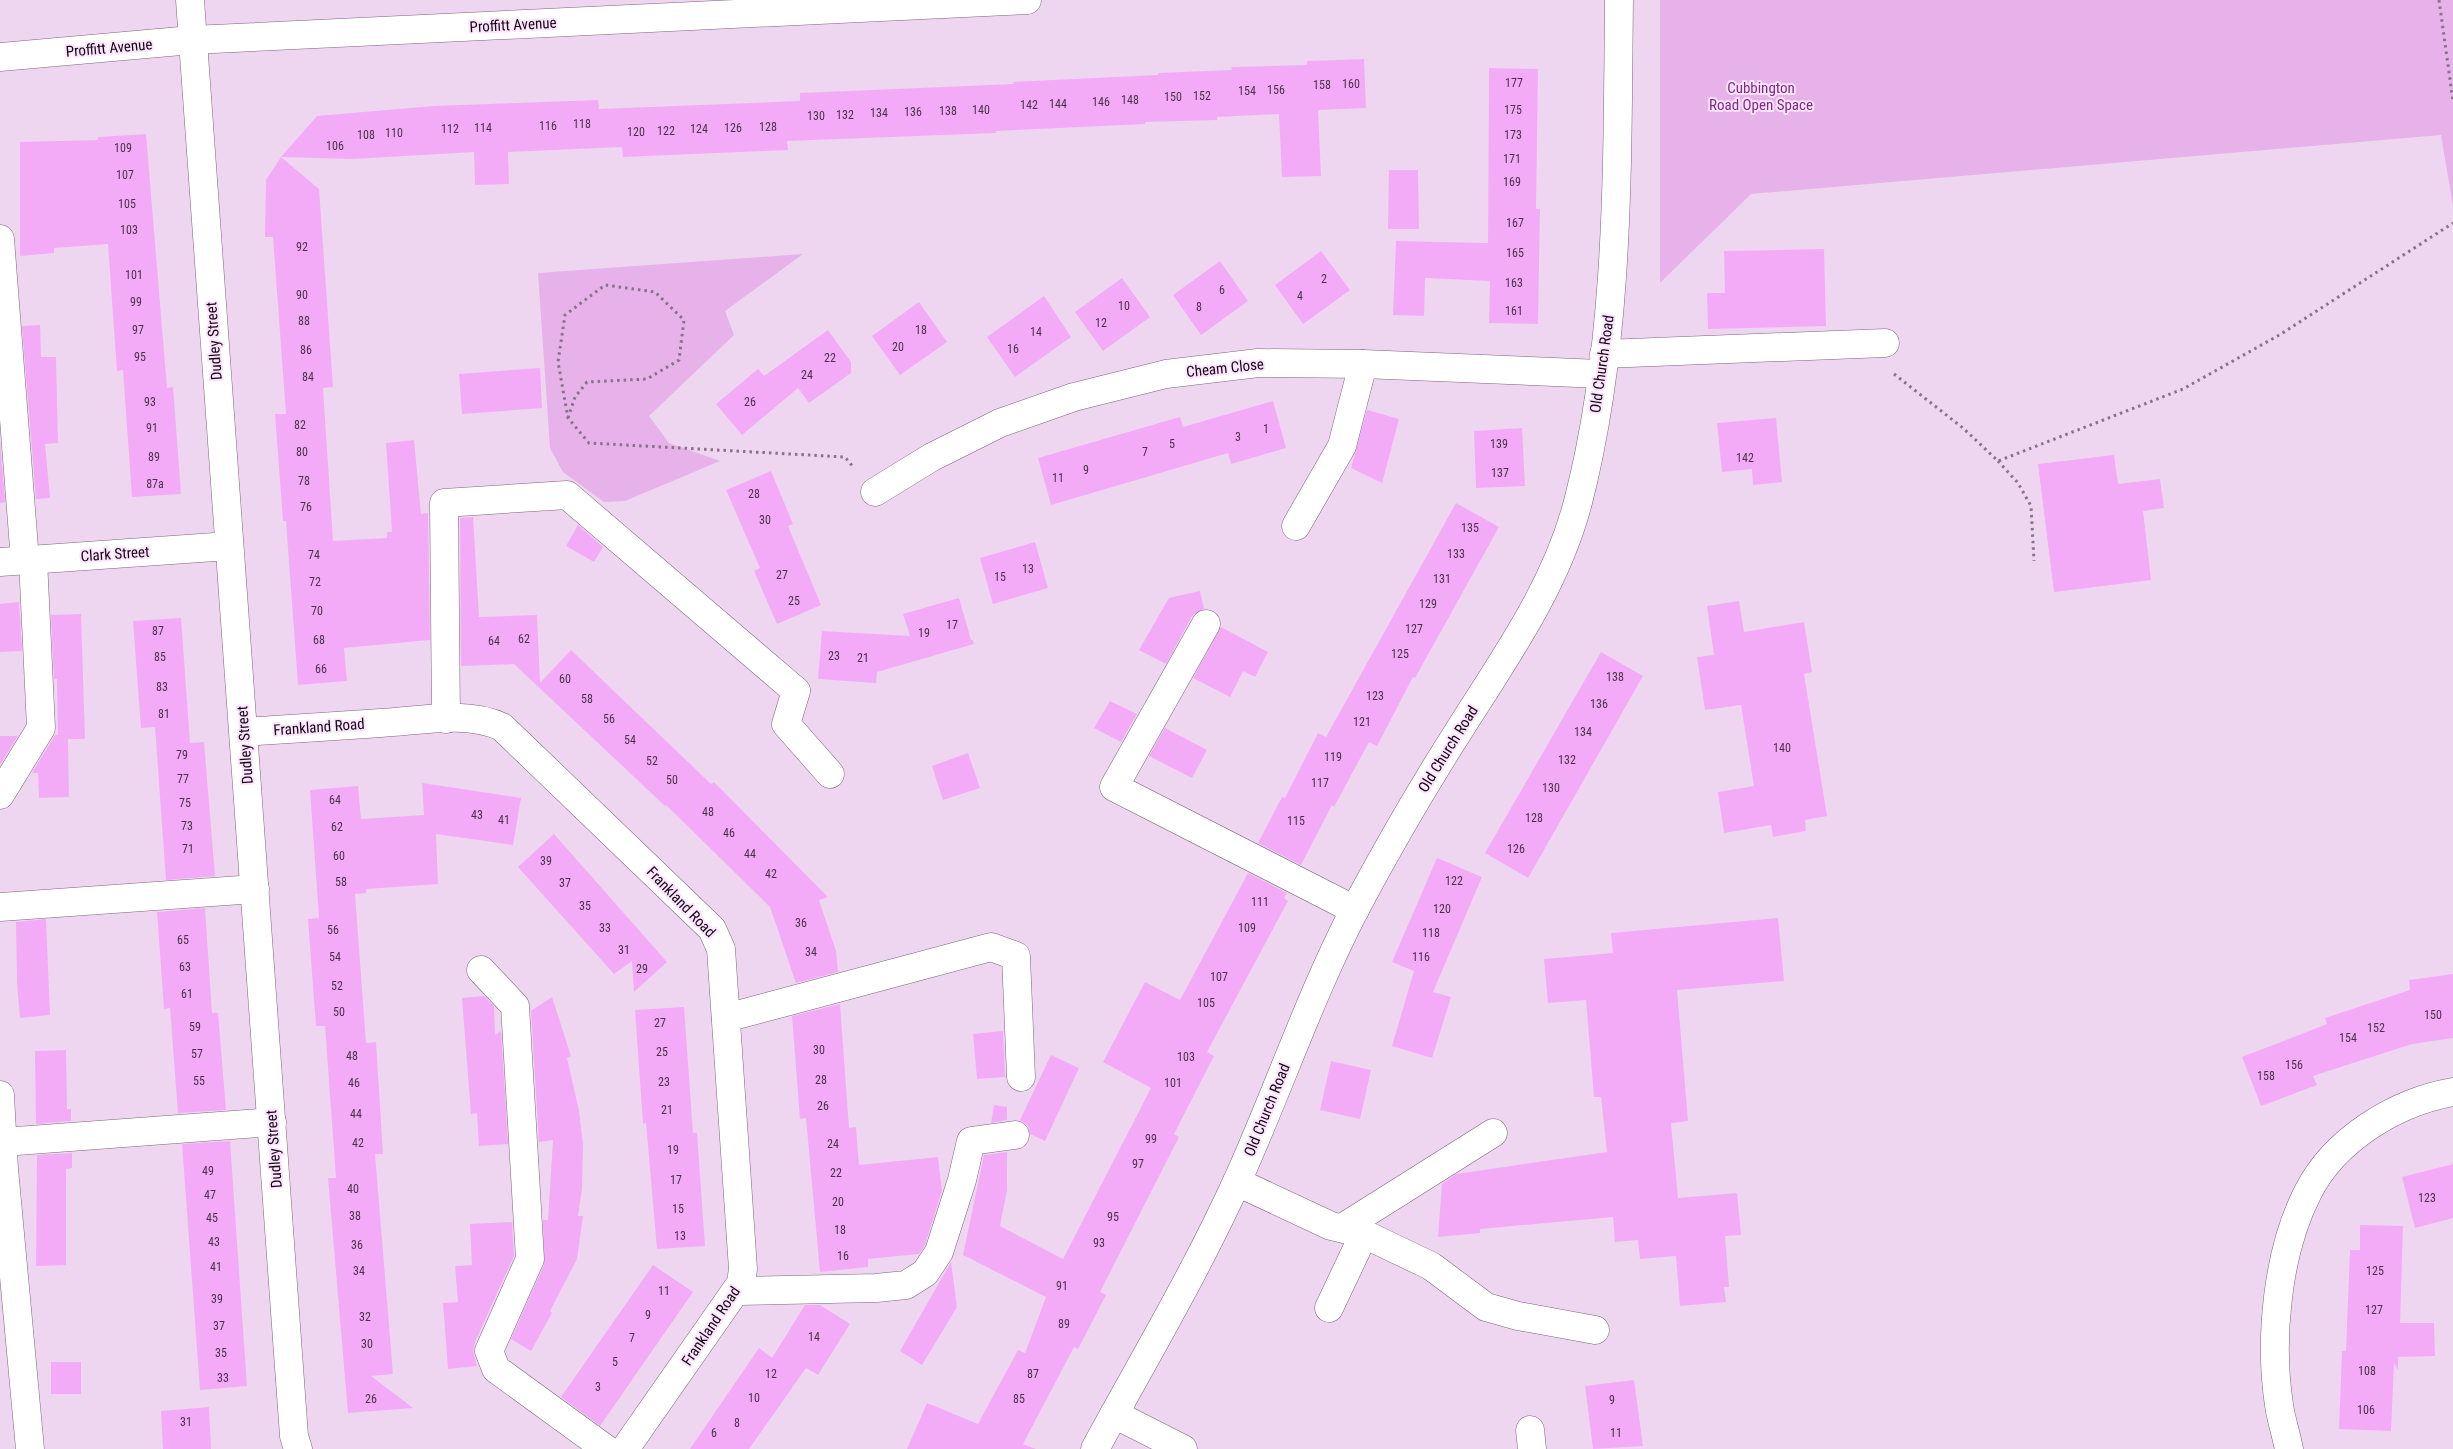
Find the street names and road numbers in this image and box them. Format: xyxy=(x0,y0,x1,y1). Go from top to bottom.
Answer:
street label: Proffitt Avenue xyxy=(469,14,557,36)
street label: Proffitt Avenue xyxy=(65,35,153,61)
street label: Dudley Street xyxy=(202,301,226,381)
street label: Old Church Road xyxy=(1586,314,1618,414)
street label: Cheam Close xyxy=(1185,355,1265,381)
street label: Clark Street xyxy=(80,543,150,565)
street label: Old Church Road xyxy=(1414,702,1482,796)
street label: Dudley Street xyxy=(233,705,257,785)
street label: Frankland Road xyxy=(273,715,365,739)
street label: Frankland Road xyxy=(643,863,719,941)
street label: Old Church Road xyxy=(1240,1061,1294,1159)
street label: Dudley Street xyxy=(262,1109,286,1189)
street label: Frankland Road xyxy=(678,1283,744,1369)

